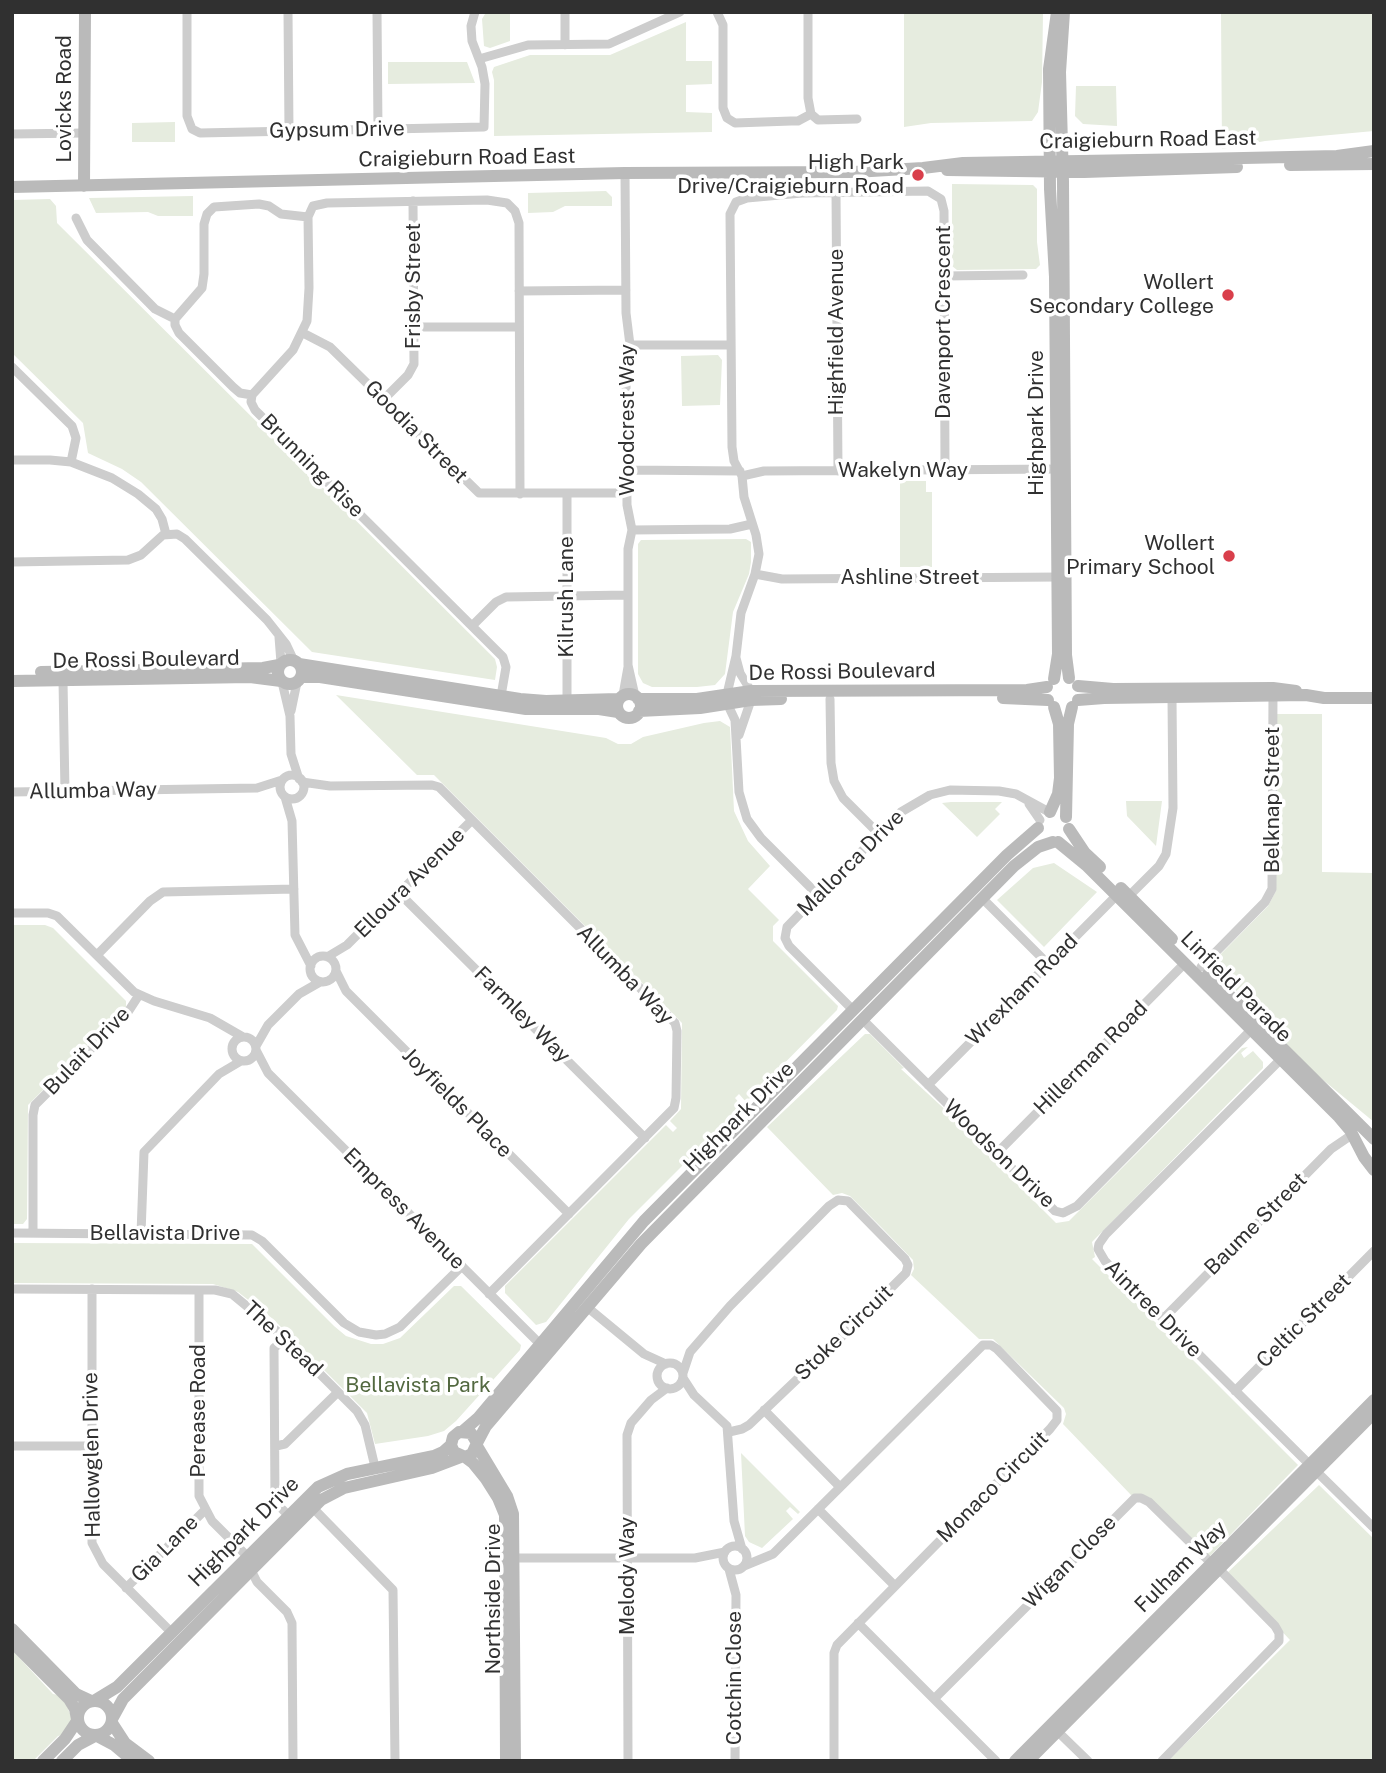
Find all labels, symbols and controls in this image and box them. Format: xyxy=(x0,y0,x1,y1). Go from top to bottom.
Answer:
street label: Lovicks Road xyxy=(52,35,78,163)
street label: Gypsum Drive xyxy=(269,116,405,144)
street label: Craigieburn Road East xyxy=(1039,126,1257,154)
street label: Craigieburn Road East xyxy=(358,144,576,172)
place label: High Park Drive/Craigieburn Road xyxy=(677,150,904,200)
marker: High Park Drive/Craigieburn Road xyxy=(910,167,926,183)
street label: Frisby Street xyxy=(401,223,427,349)
street label: Davenport Crescent xyxy=(931,225,957,419)
street label: Highfield Avenue xyxy=(824,249,850,415)
place label: Wollert Secondary College xyxy=(1029,270,1214,320)
marker: Wollert Secondary College xyxy=(1220,287,1236,303)
street label: Woodcrest Way xyxy=(615,344,641,496)
street label: Highpark Drive xyxy=(1024,350,1050,496)
street label: Goodia Street xyxy=(359,375,473,489)
street label: Brunning Rise xyxy=(255,409,369,523)
street label: Wakelyn Way xyxy=(838,458,968,484)
place label: Wollert Primary School xyxy=(1066,531,1215,581)
street label: Kilrush Lane xyxy=(554,536,580,658)
marker: Wollert Primary School xyxy=(1221,548,1237,564)
street label: Ashline Street xyxy=(840,565,980,591)
street label: De Rossi Boulevard xyxy=(52,646,240,674)
street label: De Rossi Boulevard xyxy=(748,658,936,686)
street label: Belknap Street xyxy=(1260,727,1286,873)
street label: Allumba Way xyxy=(29,777,157,805)
street label: Mallorca Drive xyxy=(793,805,909,921)
street label: Elloura Avenue xyxy=(350,823,470,943)
street label: Allumba Way xyxy=(571,920,679,1030)
street label: Linfield Parade xyxy=(1175,926,1297,1048)
street label: Wrexham Road xyxy=(961,929,1083,1051)
street label: Farmley Way xyxy=(469,962,575,1068)
street label: Hillerman Road xyxy=(1029,996,1153,1120)
street label: Bulait Drive xyxy=(39,1002,135,1100)
street label: Joyfields Place xyxy=(397,1043,517,1163)
street label: Highpark Drive xyxy=(679,1057,799,1177)
street label: Woodson Drive xyxy=(938,1094,1060,1214)
street label: Empress Avenue xyxy=(338,1143,470,1275)
street label: Baume Street xyxy=(1200,1168,1312,1280)
street label: Bellavista Drive xyxy=(90,1221,240,1247)
street label: Aintree Drive xyxy=(1099,1255,1207,1363)
street label: Celtic Street xyxy=(1252,1269,1356,1373)
street label: Stoke Circuit xyxy=(790,1280,898,1386)
street label: The Stead xyxy=(238,1296,328,1382)
street label: Perease Road xyxy=(186,1344,212,1478)
street label: Hallowglen Drive xyxy=(78,1372,106,1538)
park label: Bellavista Park xyxy=(345,1373,491,1399)
street label: Monaco Circuit xyxy=(932,1426,1054,1548)
street label: Highpark Drive xyxy=(184,1472,304,1592)
street label: Gia Lane xyxy=(126,1510,204,1588)
street label: Wigan Close xyxy=(1018,1510,1122,1614)
street label: Fulham Way xyxy=(1130,1516,1232,1618)
street label: Melody Way xyxy=(615,1517,641,1635)
street label: Northside Drive xyxy=(481,1523,507,1675)
street label: Cotchin Close xyxy=(722,1611,748,1745)

